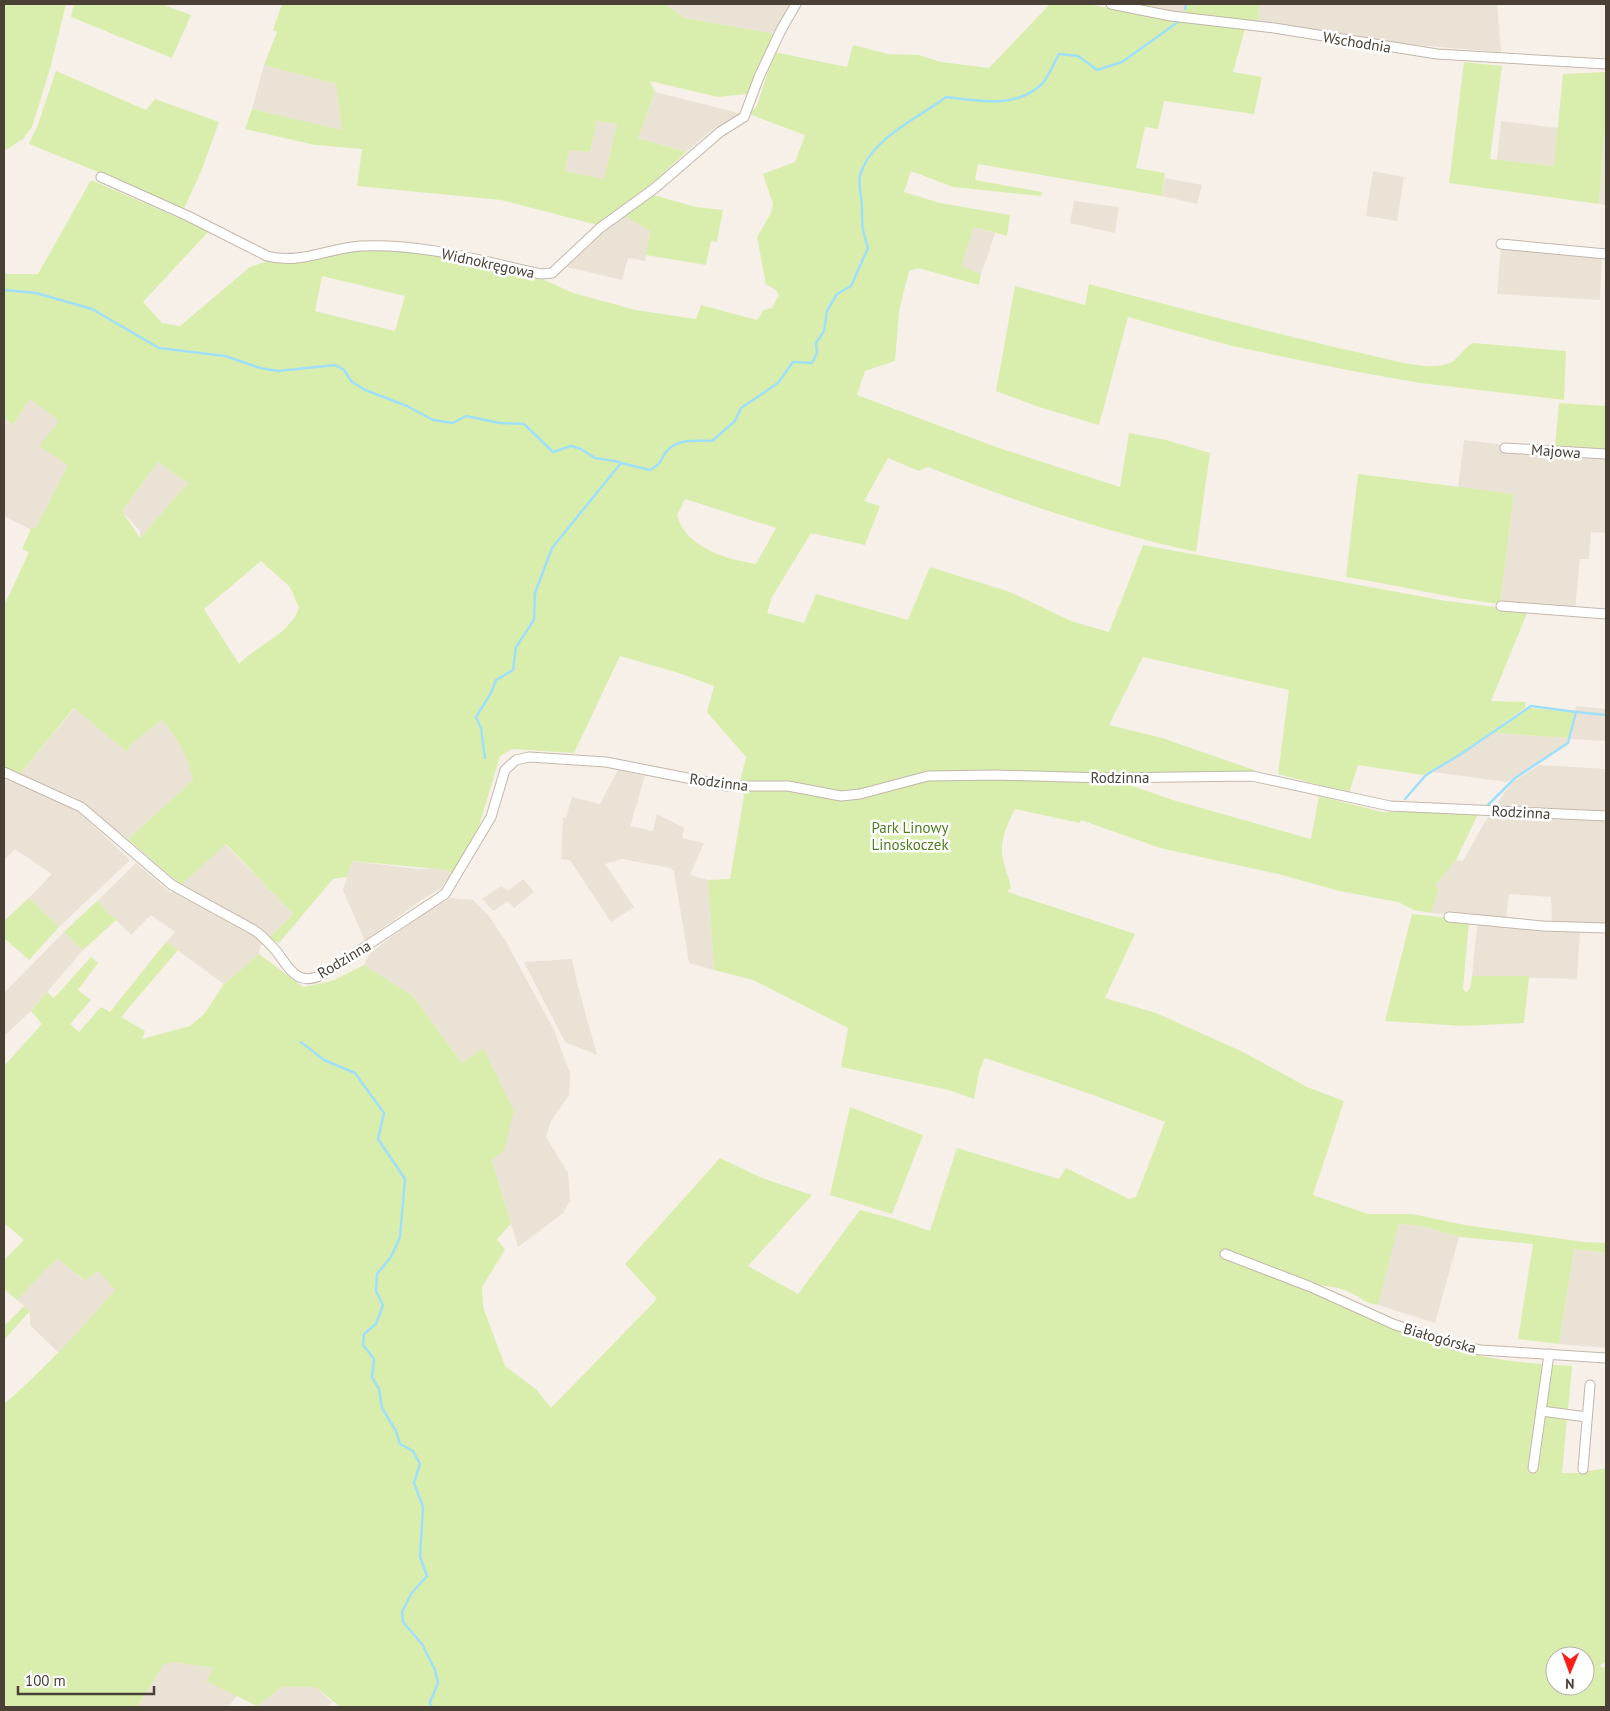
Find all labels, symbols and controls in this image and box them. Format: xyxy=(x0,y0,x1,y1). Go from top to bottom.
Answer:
street label: Wschodnia xyxy=(1322,27,1392,57)
street label: Widnokręgowa xyxy=(440,244,536,282)
street label: Majowa xyxy=(1531,440,1581,462)
street label: Rodzinna xyxy=(1091,768,1149,787)
street label: Rodzinna xyxy=(689,769,749,795)
street label: Rodzinna xyxy=(1491,801,1551,823)
park label: Park Linowy Linoskoczek xyxy=(871,818,949,854)
street label: Rodzinna xyxy=(314,936,374,982)
street label: Białogórska xyxy=(1401,1319,1479,1357)
north arrow xyxy=(1545,1646,1595,1696)
scale bar xyxy=(18,1664,154,1696)
text: 100 m xyxy=(25,1671,66,1690)
text: N xyxy=(1565,1675,1575,1693)

